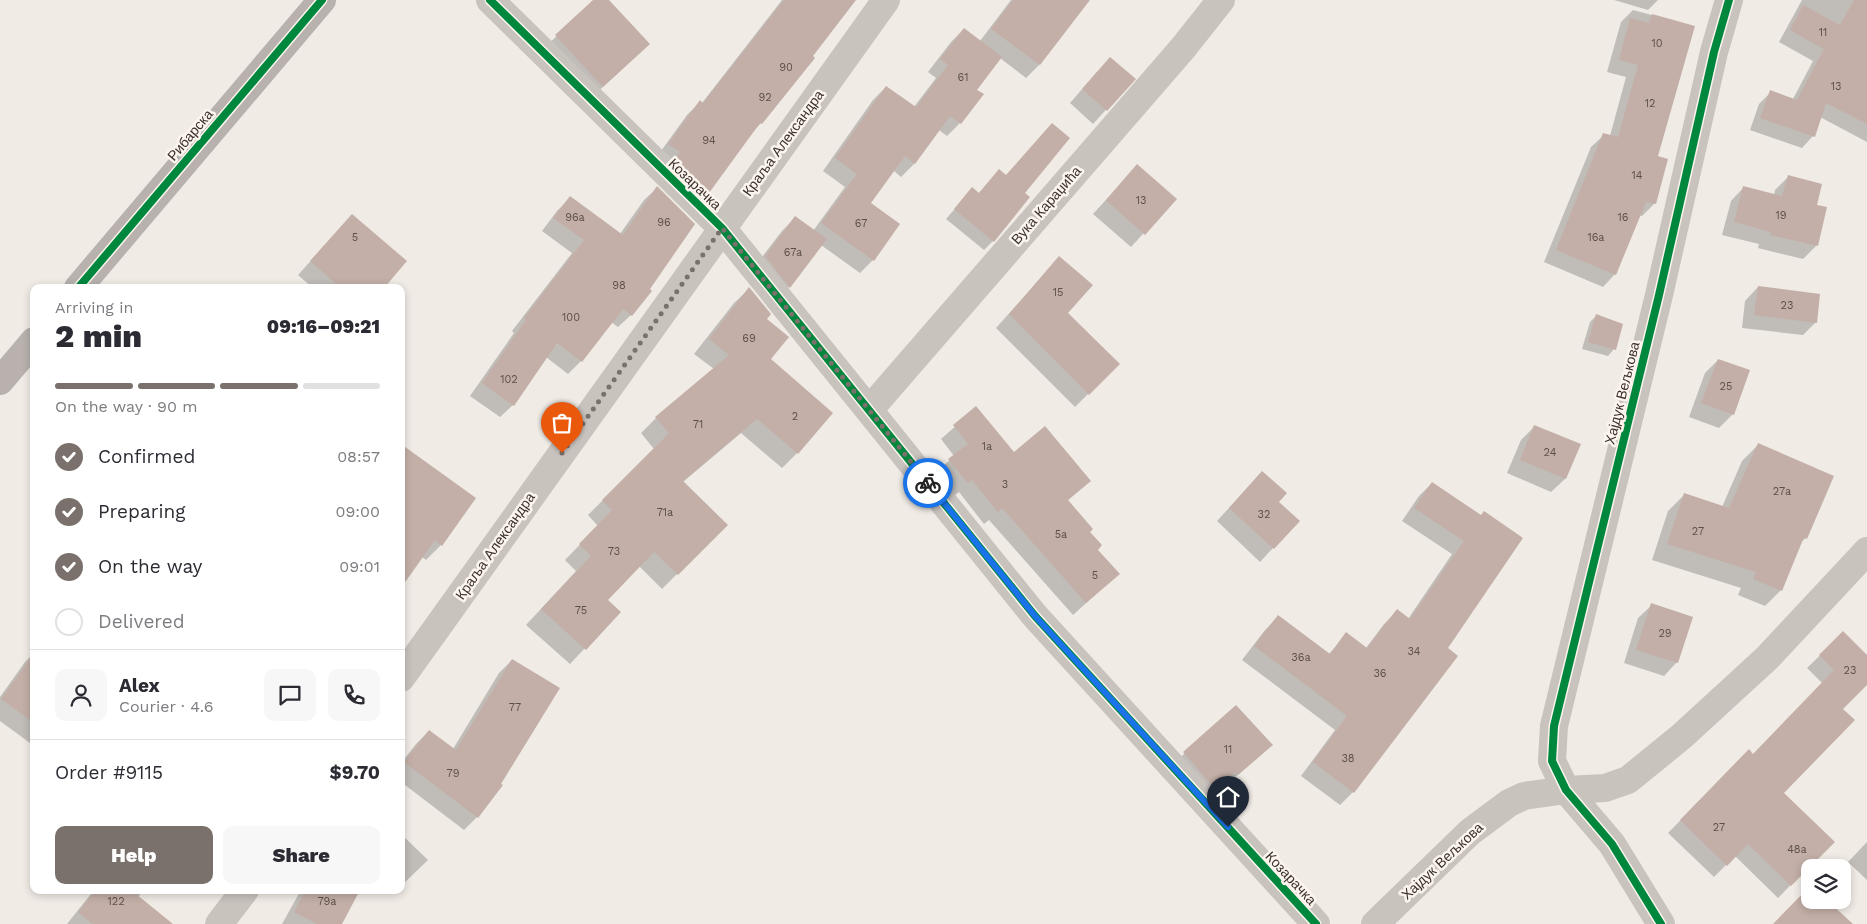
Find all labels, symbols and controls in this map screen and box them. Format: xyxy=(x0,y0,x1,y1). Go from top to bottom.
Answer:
house number: 11 xyxy=(1819,26,1827,39)
house number: 10 xyxy=(1651,37,1663,50)
house number: 90 xyxy=(779,61,793,74)
house number: 61 xyxy=(958,71,968,84)
house number: 13 xyxy=(1831,80,1841,93)
street label: Краља Александра xyxy=(739,87,827,199)
house number: 92 xyxy=(758,91,772,104)
house number: 12 xyxy=(1645,97,1655,110)
street label: Рибарска xyxy=(164,106,216,164)
house number: 94 xyxy=(702,134,716,147)
street label: Козарачка xyxy=(665,155,725,213)
street label: Вука Караџића xyxy=(1008,163,1084,247)
house number: 14 xyxy=(1631,169,1643,182)
house number: 13 xyxy=(1136,194,1146,207)
house number: 19 xyxy=(1775,209,1787,222)
house number: 96a xyxy=(565,211,585,224)
house number: 16 xyxy=(1618,211,1629,224)
house number: 96 xyxy=(657,216,671,229)
house number: 67 xyxy=(855,217,867,230)
house number: 5 xyxy=(352,231,358,244)
house number: 16a xyxy=(1587,231,1605,244)
house number: 67a xyxy=(784,246,802,259)
house number: 98 xyxy=(612,279,626,292)
house number: 15 xyxy=(1053,286,1063,299)
text: Arriving in xyxy=(55,298,133,317)
house number: 23 xyxy=(1781,299,1793,312)
house number: 100 xyxy=(562,311,580,324)
text: 09:16–09:21 xyxy=(267,315,380,338)
text: 2 min xyxy=(55,317,142,355)
house number: 69 xyxy=(742,332,756,345)
street label: Хајдук Вељкова xyxy=(1602,340,1643,446)
house number: 102 xyxy=(500,373,518,386)
house number: 25 xyxy=(1720,380,1732,393)
text: On the way · 90 m xyxy=(55,397,198,416)
pin xyxy=(541,402,583,453)
icon: bag xyxy=(548,409,576,437)
house number: 2 xyxy=(792,410,798,423)
house number: 71 xyxy=(693,418,703,431)
house number: 1a xyxy=(982,440,992,453)
icon: check xyxy=(55,443,83,471)
text: Confirmed xyxy=(98,445,195,468)
house number: 24 xyxy=(1544,446,1557,459)
text: 08:57 xyxy=(337,447,380,466)
courier xyxy=(903,458,953,508)
icon: bike xyxy=(914,469,942,497)
house number: 3 xyxy=(1002,478,1008,491)
house number: 27a xyxy=(1773,485,1791,498)
street label: Краља Александра xyxy=(452,489,538,603)
icon: check xyxy=(55,498,83,526)
text: Preparing xyxy=(98,500,185,523)
text: 09:00 xyxy=(336,502,380,521)
house number: 71a xyxy=(657,506,673,519)
house number: 32 xyxy=(1258,508,1270,521)
house number: 27 xyxy=(1692,525,1704,538)
house number: 5a xyxy=(1055,528,1067,541)
house number: 73 xyxy=(608,545,620,558)
icon: check xyxy=(55,553,83,581)
text: On the way xyxy=(98,555,202,578)
text: 09:01 xyxy=(339,557,380,576)
house number: 5 xyxy=(1092,569,1098,582)
house number: 75 xyxy=(575,604,587,617)
text: Delivered xyxy=(98,610,185,633)
house number: 29 xyxy=(1658,627,1672,640)
house number: 34 xyxy=(1407,645,1421,658)
house number: 36a xyxy=(1291,651,1311,664)
house number: 23 xyxy=(1844,664,1856,677)
house number: 36 xyxy=(1373,667,1387,680)
button: person xyxy=(55,669,107,721)
button: chat xyxy=(264,669,316,721)
button: phone xyxy=(328,669,380,721)
text: Alex xyxy=(119,674,160,697)
text: Courier · 4.6 xyxy=(119,697,214,716)
house number: 77 xyxy=(509,701,521,714)
house number: 11 xyxy=(1224,743,1232,756)
house number: 38 xyxy=(1341,752,1355,765)
text: Order #9115 xyxy=(55,761,163,784)
text: $9.70 xyxy=(330,761,380,784)
house number: 79 xyxy=(447,767,460,780)
pin xyxy=(1207,776,1249,827)
icon: home xyxy=(1214,783,1242,811)
street label: Хајдук Вељкова xyxy=(1398,819,1486,903)
house number: 27 xyxy=(1713,821,1725,834)
button: Help xyxy=(55,826,213,884)
button: Share xyxy=(223,826,380,884)
house number: 48a xyxy=(1787,843,1807,856)
street label: Козарачка xyxy=(1262,848,1320,908)
map controls xyxy=(1801,859,1851,909)
button: layers xyxy=(1801,859,1851,909)
house number: 122 xyxy=(107,895,125,908)
house number: 79a xyxy=(317,895,337,908)

